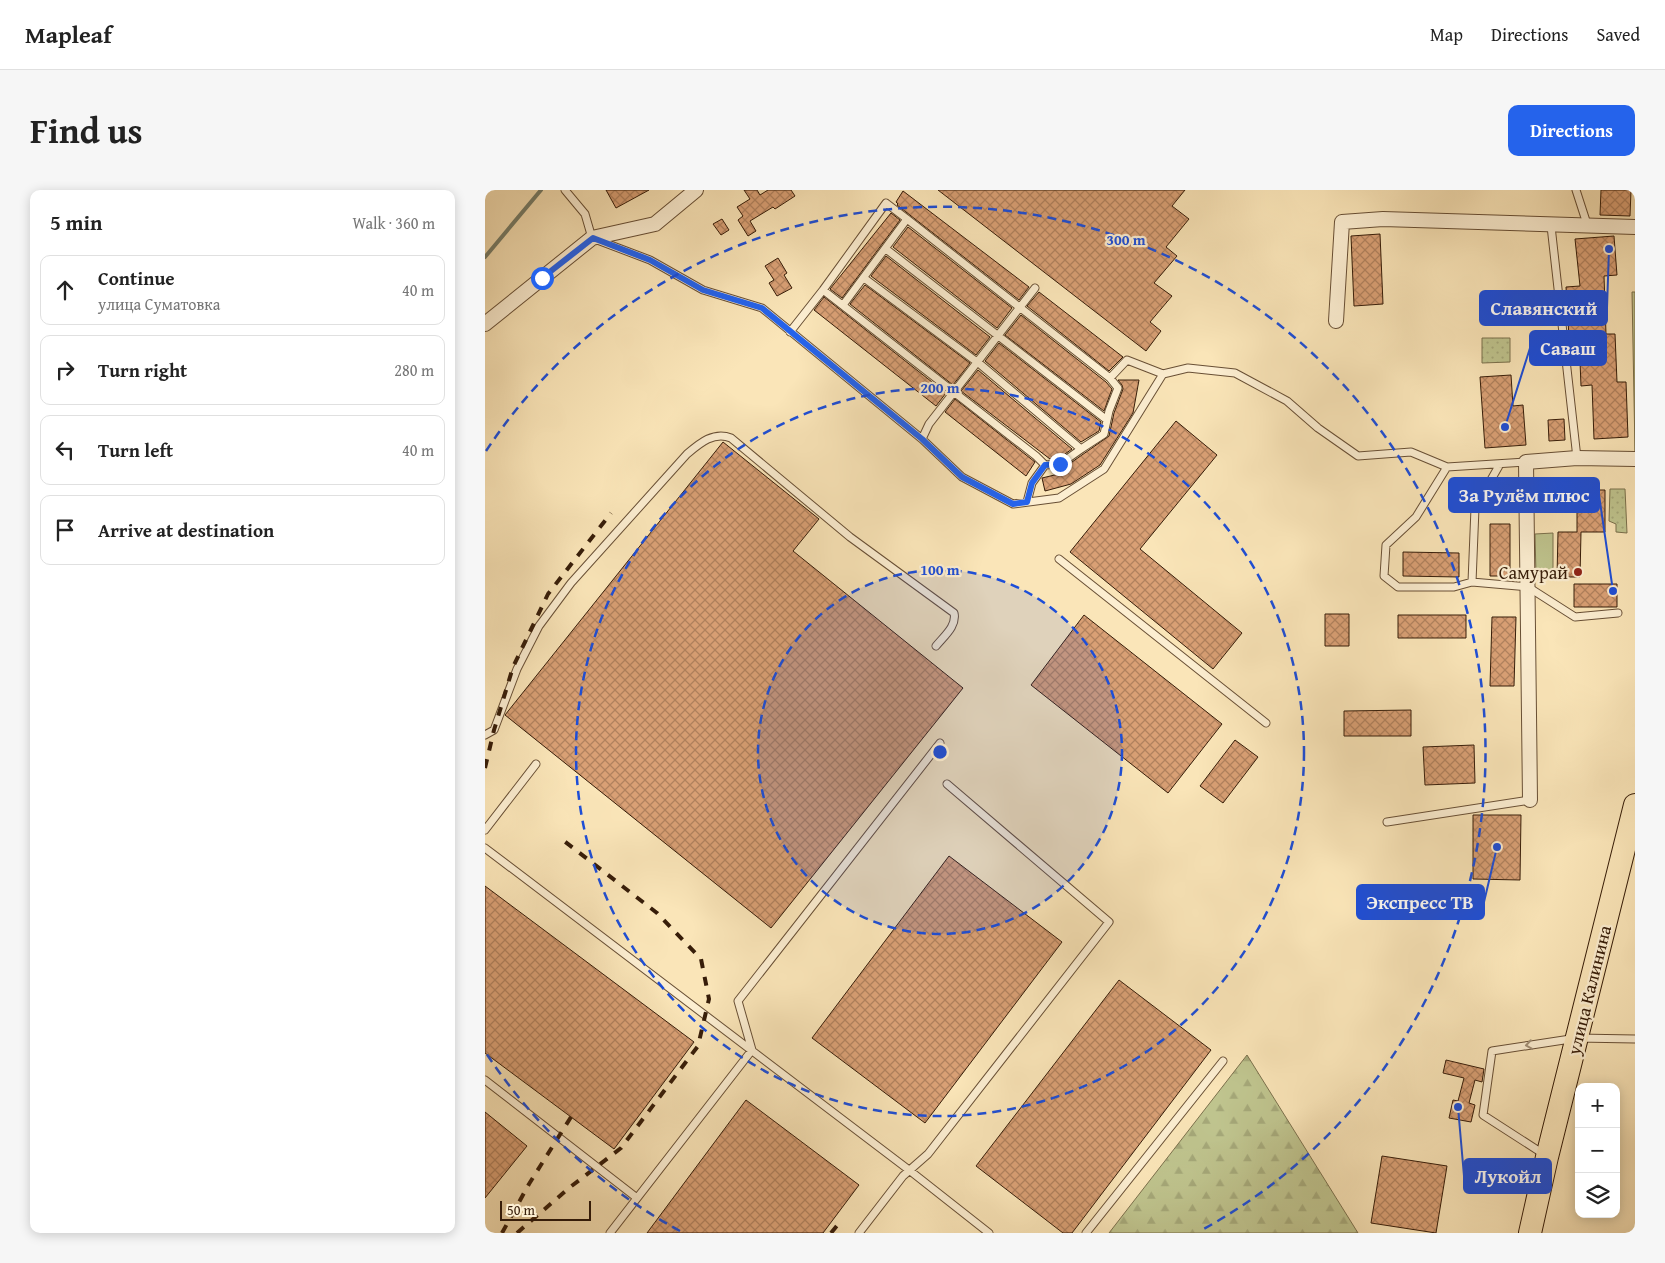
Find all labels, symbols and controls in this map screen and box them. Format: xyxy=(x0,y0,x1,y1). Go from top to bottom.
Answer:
text: Mapleaf xyxy=(25,17,112,52)
text: Map xyxy=(1430,21,1463,48)
text: Directions xyxy=(1491,21,1568,48)
text: Saved xyxy=(1596,21,1640,48)
text: Find us xyxy=(30,105,143,156)
button: Directions xyxy=(1508,105,1635,156)
text: 5 min xyxy=(50,207,102,238)
text: Walk · 360 m xyxy=(352,211,435,235)
text: 300 m xyxy=(1106,229,1146,250)
text: Continue xyxy=(98,264,175,292)
route start xyxy=(531,267,554,290)
icon: ahead xyxy=(51,276,79,304)
text: 40 m xyxy=(402,278,434,302)
callout: Славянский xyxy=(1480,291,1607,325)
text: улица Суматовка xyxy=(98,292,220,316)
text: Славянский xyxy=(1491,294,1598,322)
callout: Саваш xyxy=(1530,331,1606,365)
text: Саваш xyxy=(1540,334,1596,362)
icon: right xyxy=(51,356,79,384)
text: Turn right xyxy=(98,356,187,384)
text: 280 m xyxy=(394,358,434,382)
text: 200 m xyxy=(920,377,960,398)
icon: left xyxy=(51,436,79,464)
text: Turn left xyxy=(98,436,173,464)
text: 40 m xyxy=(402,438,434,462)
route end xyxy=(1049,453,1072,476)
callout: За Рулём плюс xyxy=(1449,478,1599,512)
text: За Рулём плюс xyxy=(1459,481,1590,509)
icon: arrive xyxy=(51,516,79,544)
text: Arrive at destination xyxy=(98,516,274,544)
text: 100 m xyxy=(920,559,960,580)
place label: Самурай xyxy=(1499,559,1568,586)
marker: Самурай xyxy=(1572,566,1584,578)
centre of rings xyxy=(931,743,949,761)
callout: Экспресс ТВ xyxy=(1357,885,1484,919)
text: Экспресс ТВ xyxy=(1366,888,1474,916)
street label: улица Калинина xyxy=(1560,922,1618,1059)
one-way arrow xyxy=(1525,1040,1534,1050)
map controls xyxy=(1575,1083,1620,1218)
button: + xyxy=(1575,1083,1620,1128)
button: − xyxy=(1575,1128,1620,1173)
callout: Лукойл xyxy=(1464,1159,1551,1193)
text: Лукойл xyxy=(1475,1162,1541,1190)
button: layers xyxy=(1575,1173,1620,1218)
scale bar xyxy=(500,1198,591,1221)
text: 50 m xyxy=(507,1200,535,1220)

